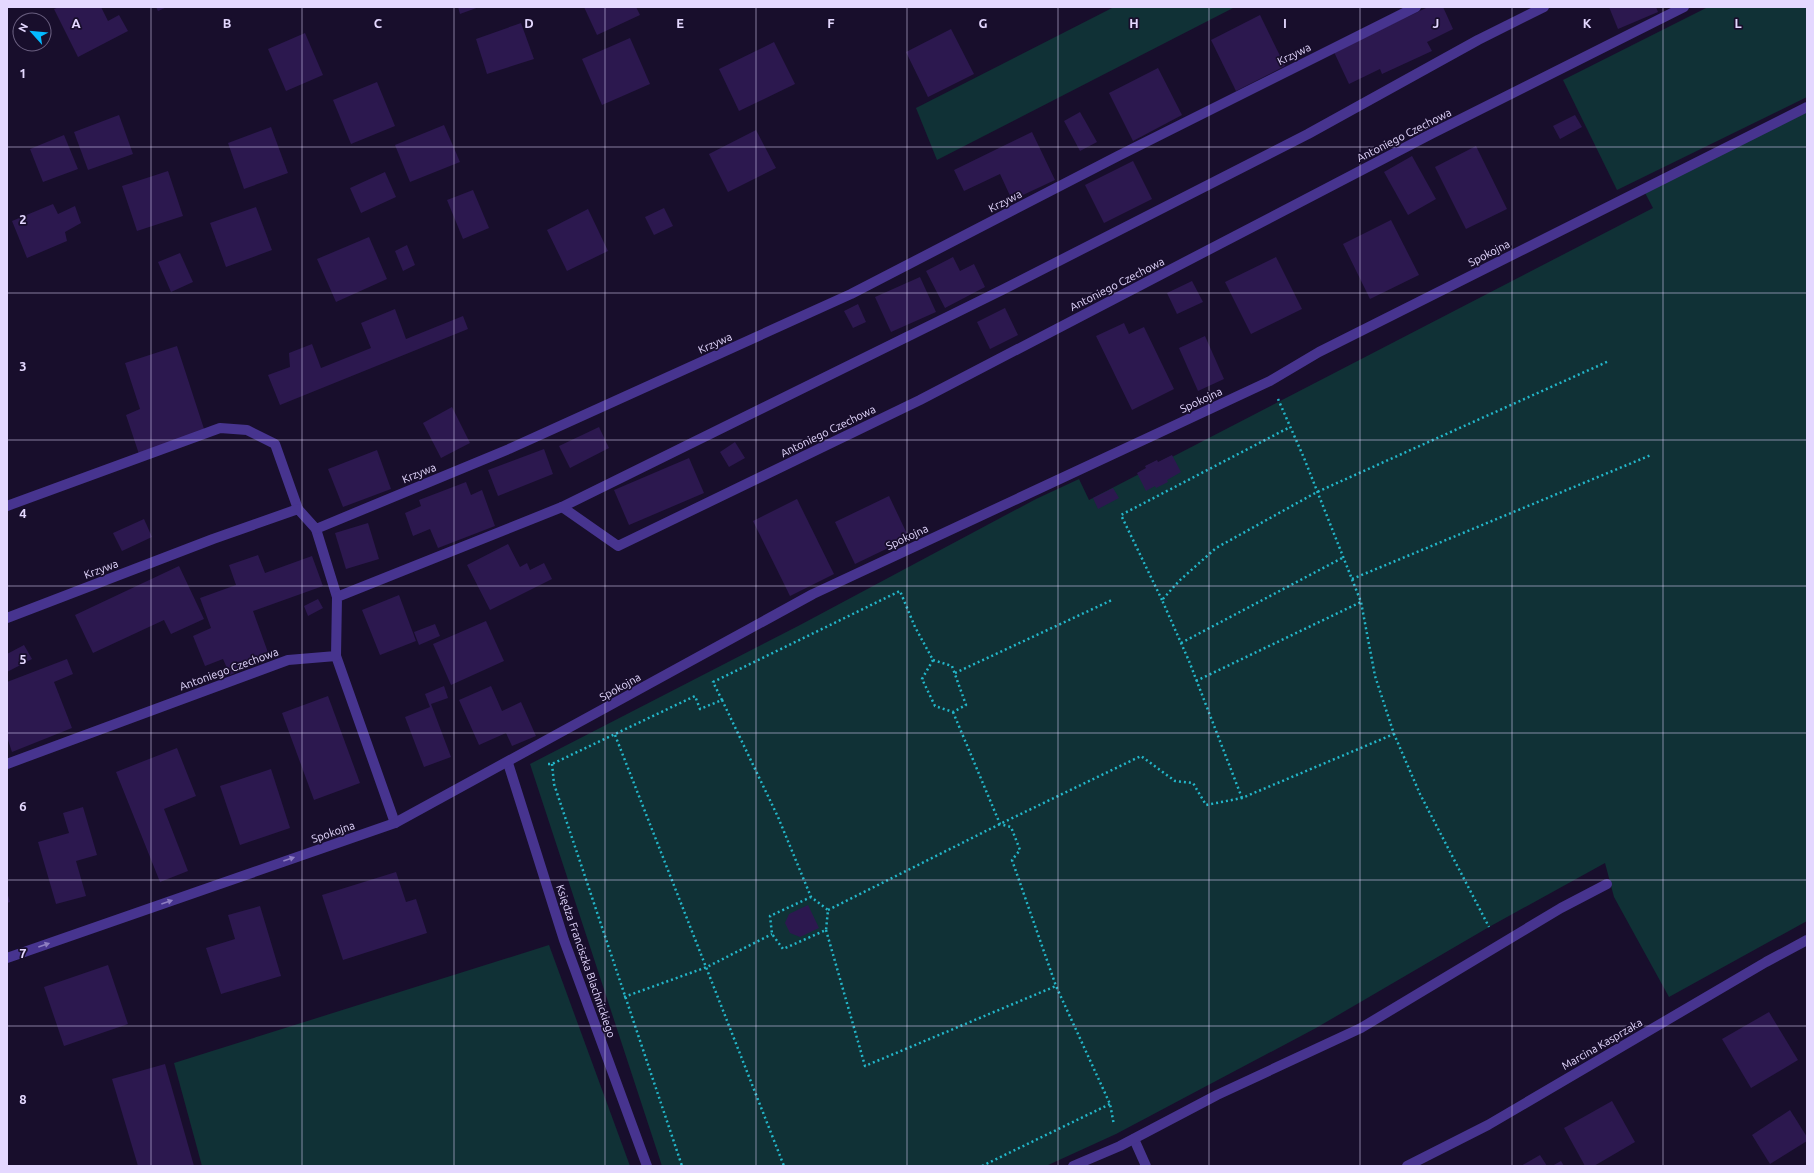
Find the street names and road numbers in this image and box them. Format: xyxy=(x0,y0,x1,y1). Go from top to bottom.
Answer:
street label: Krzywa xyxy=(1275,41,1313,67)
street label: Antoniego Czechowa xyxy=(1355,106,1453,164)
street label: Krzywa xyxy=(986,188,1024,214)
street label: Spokojna xyxy=(1466,237,1512,269)
street label: Antoniego Czechowa xyxy=(1068,255,1166,313)
street label: Krzywa xyxy=(696,330,734,356)
street label: Spokojna xyxy=(1178,385,1224,415)
street label: Antoniego Czechowa xyxy=(779,403,877,459)
street label: Krzywa xyxy=(400,461,438,485)
street label: Spokojna xyxy=(884,522,930,552)
street label: Krzywa xyxy=(82,557,120,581)
street label: Antoniego Czechowa xyxy=(178,646,280,692)
street label: Spokojna xyxy=(597,671,643,703)
street label: Spokojna xyxy=(310,819,356,845)
street label: Księdza Franciszka Blachnickiego xyxy=(554,883,618,1039)
street label: Marcina Kasprzaka xyxy=(1559,1016,1645,1072)

